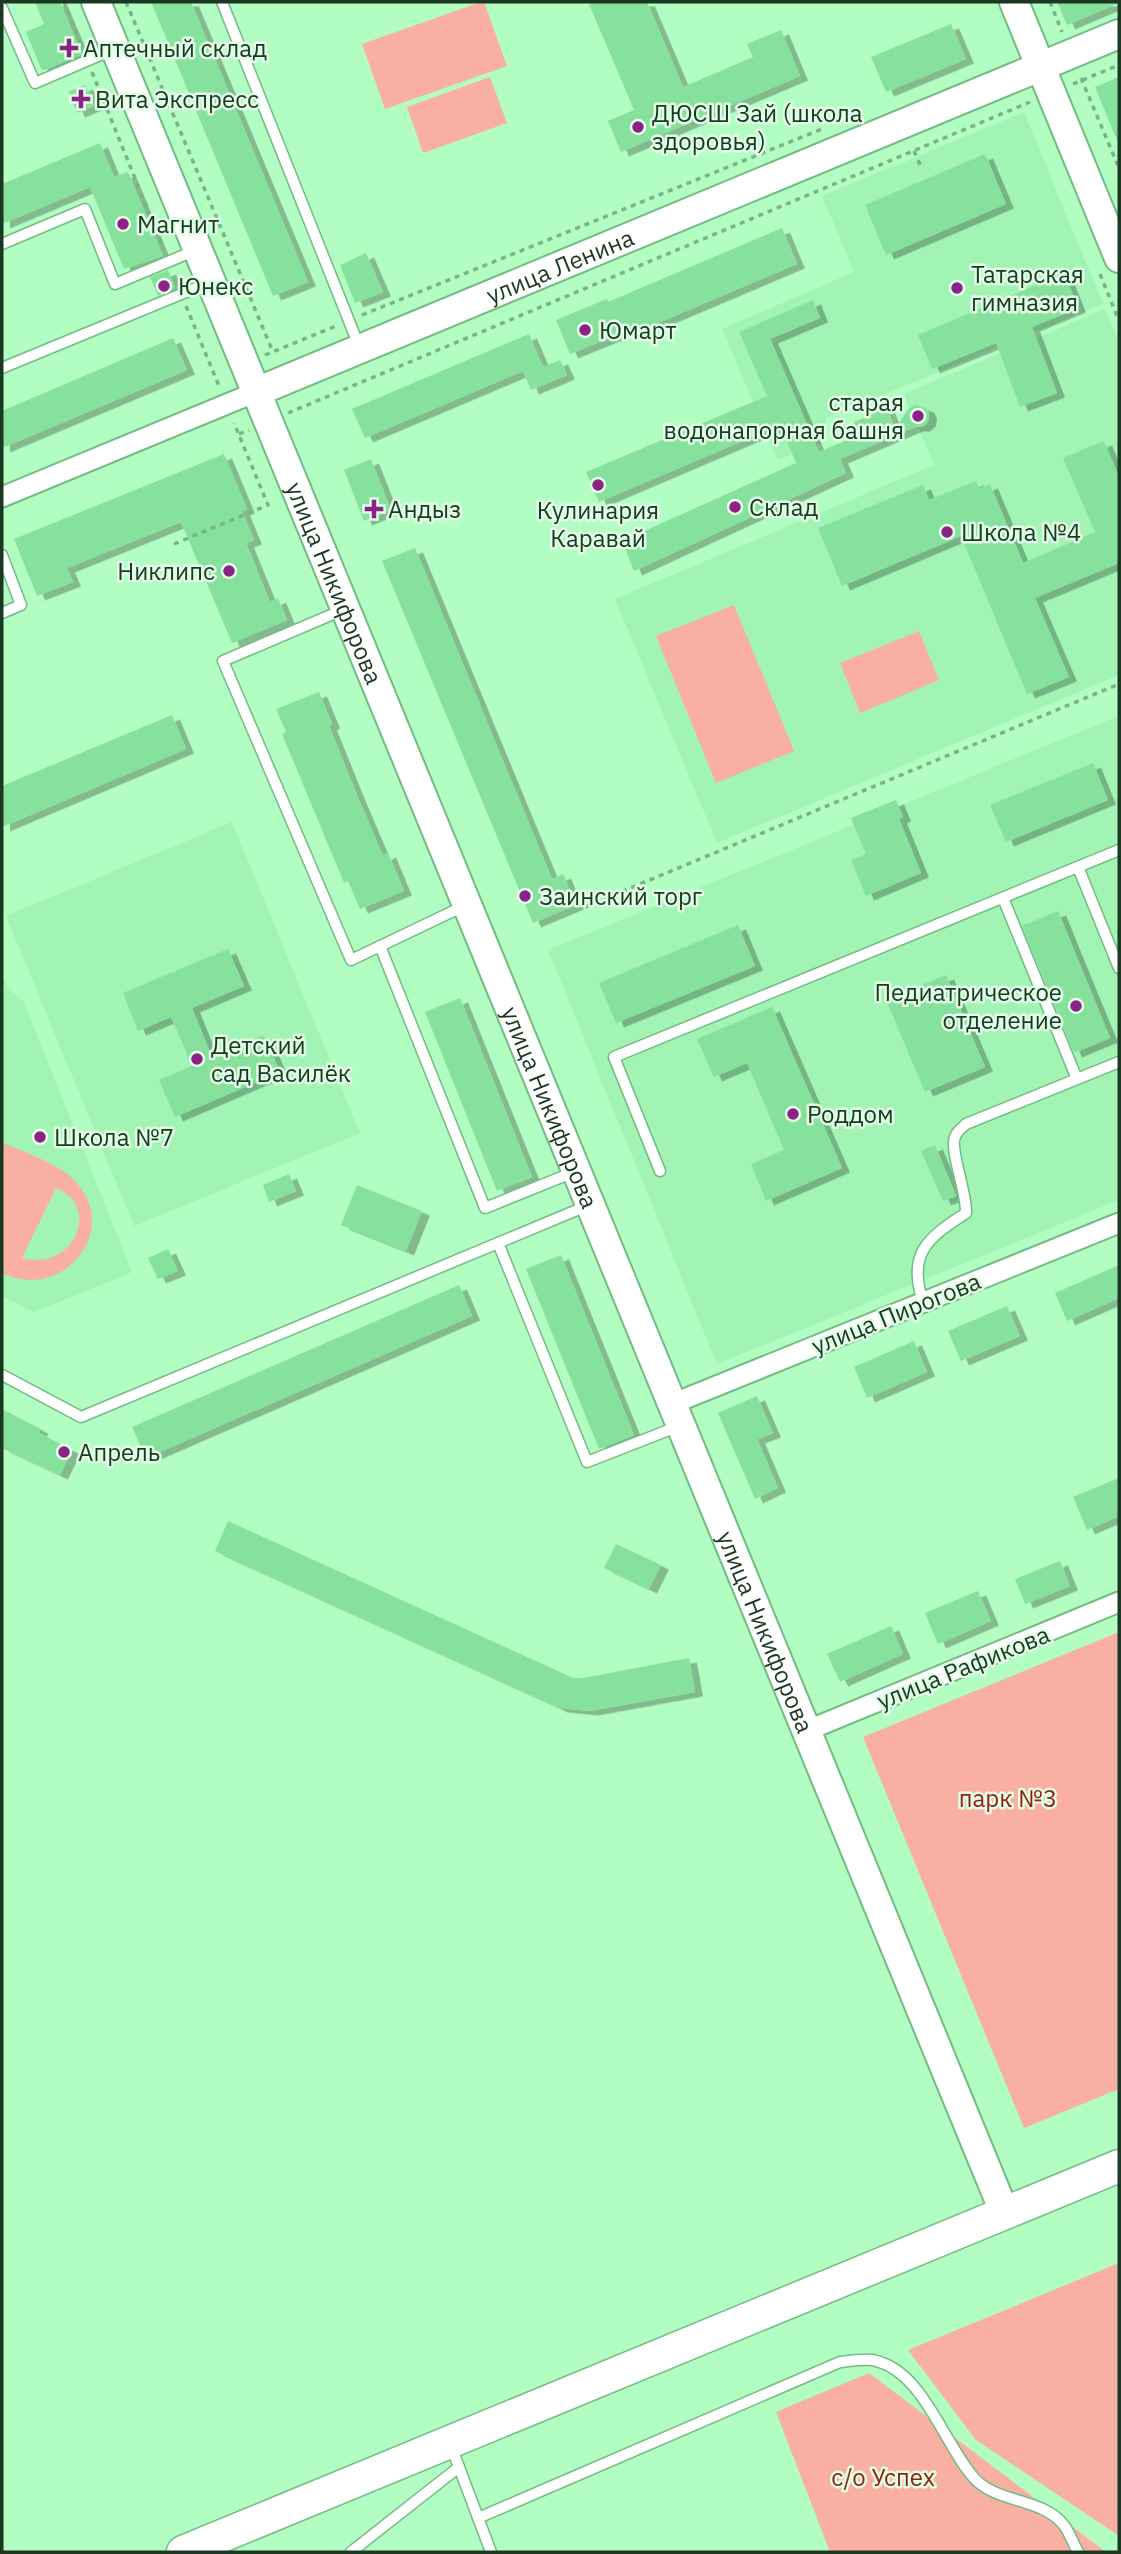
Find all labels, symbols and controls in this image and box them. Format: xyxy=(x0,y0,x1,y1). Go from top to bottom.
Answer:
place label: Аптечный склад xyxy=(83,32,267,64)
marker: Аптечный склад xyxy=(61,40,77,56)
place label: Вита Экспресс xyxy=(95,83,259,115)
marker: Вита Экспресс xyxy=(73,91,89,107)
place label: ДЮСШ Зай (школа здоровья) xyxy=(652,97,863,157)
marker: ДЮСШ Зай (школа здоровья) xyxy=(630,119,646,135)
place label: Магнит xyxy=(137,208,219,240)
marker: Магнит xyxy=(115,216,131,232)
street label: улица Ленина xyxy=(481,221,639,311)
place label: Татарская гимназия xyxy=(971,258,1084,318)
place label: Юнекс xyxy=(178,270,253,302)
marker: Юнекс xyxy=(156,278,172,294)
marker: Татарская гимназия xyxy=(949,280,965,296)
place label: Юмарт xyxy=(599,314,677,346)
marker: Юмарт xyxy=(577,322,593,338)
place label: старая водонапорная башня xyxy=(664,386,904,446)
marker: старая водонапорная башня xyxy=(910,408,926,424)
street label: улица Никифорова xyxy=(279,477,391,689)
marker: Кулинария Каравай xyxy=(590,477,606,493)
place label: Склад xyxy=(749,491,818,523)
place label: Андыз xyxy=(388,493,461,525)
place label: Кулинария Каравай xyxy=(537,494,659,554)
marker: Склад xyxy=(727,499,743,515)
marker: Андыз xyxy=(366,501,382,517)
place label: Школа №4 xyxy=(961,516,1081,548)
marker: Школа №4 xyxy=(939,524,955,540)
place label: Никлипс xyxy=(117,555,215,587)
marker: Никлипс xyxy=(221,563,237,579)
place label: Заинский торг xyxy=(539,880,702,912)
marker: Заинский торг xyxy=(517,888,533,904)
place label: Педиатрическое отделение xyxy=(874,976,1062,1036)
marker: Педиатрическое отделение xyxy=(1068,998,1084,1014)
street label: улица Никифорова xyxy=(494,1002,606,1213)
place label: Детский сад Василёк xyxy=(211,1029,351,1089)
marker: Детский сад Василёк xyxy=(189,1051,205,1067)
place label: Роддом xyxy=(807,1098,894,1130)
marker: Роддом xyxy=(785,1106,801,1122)
place label: Школа №7 xyxy=(54,1121,174,1153)
marker: Школа №7 xyxy=(32,1129,48,1145)
street label: улица Пирогова xyxy=(807,1264,985,1362)
place label: Апрель xyxy=(78,1436,160,1468)
marker: Апрель xyxy=(56,1444,72,1460)
street label: улица Никифорова xyxy=(710,1526,822,1738)
street label: улица Рафикова xyxy=(872,1618,1054,1716)
park label: парк №3 xyxy=(959,1782,1057,1814)
park label: с/о Успех xyxy=(831,2461,935,2493)

